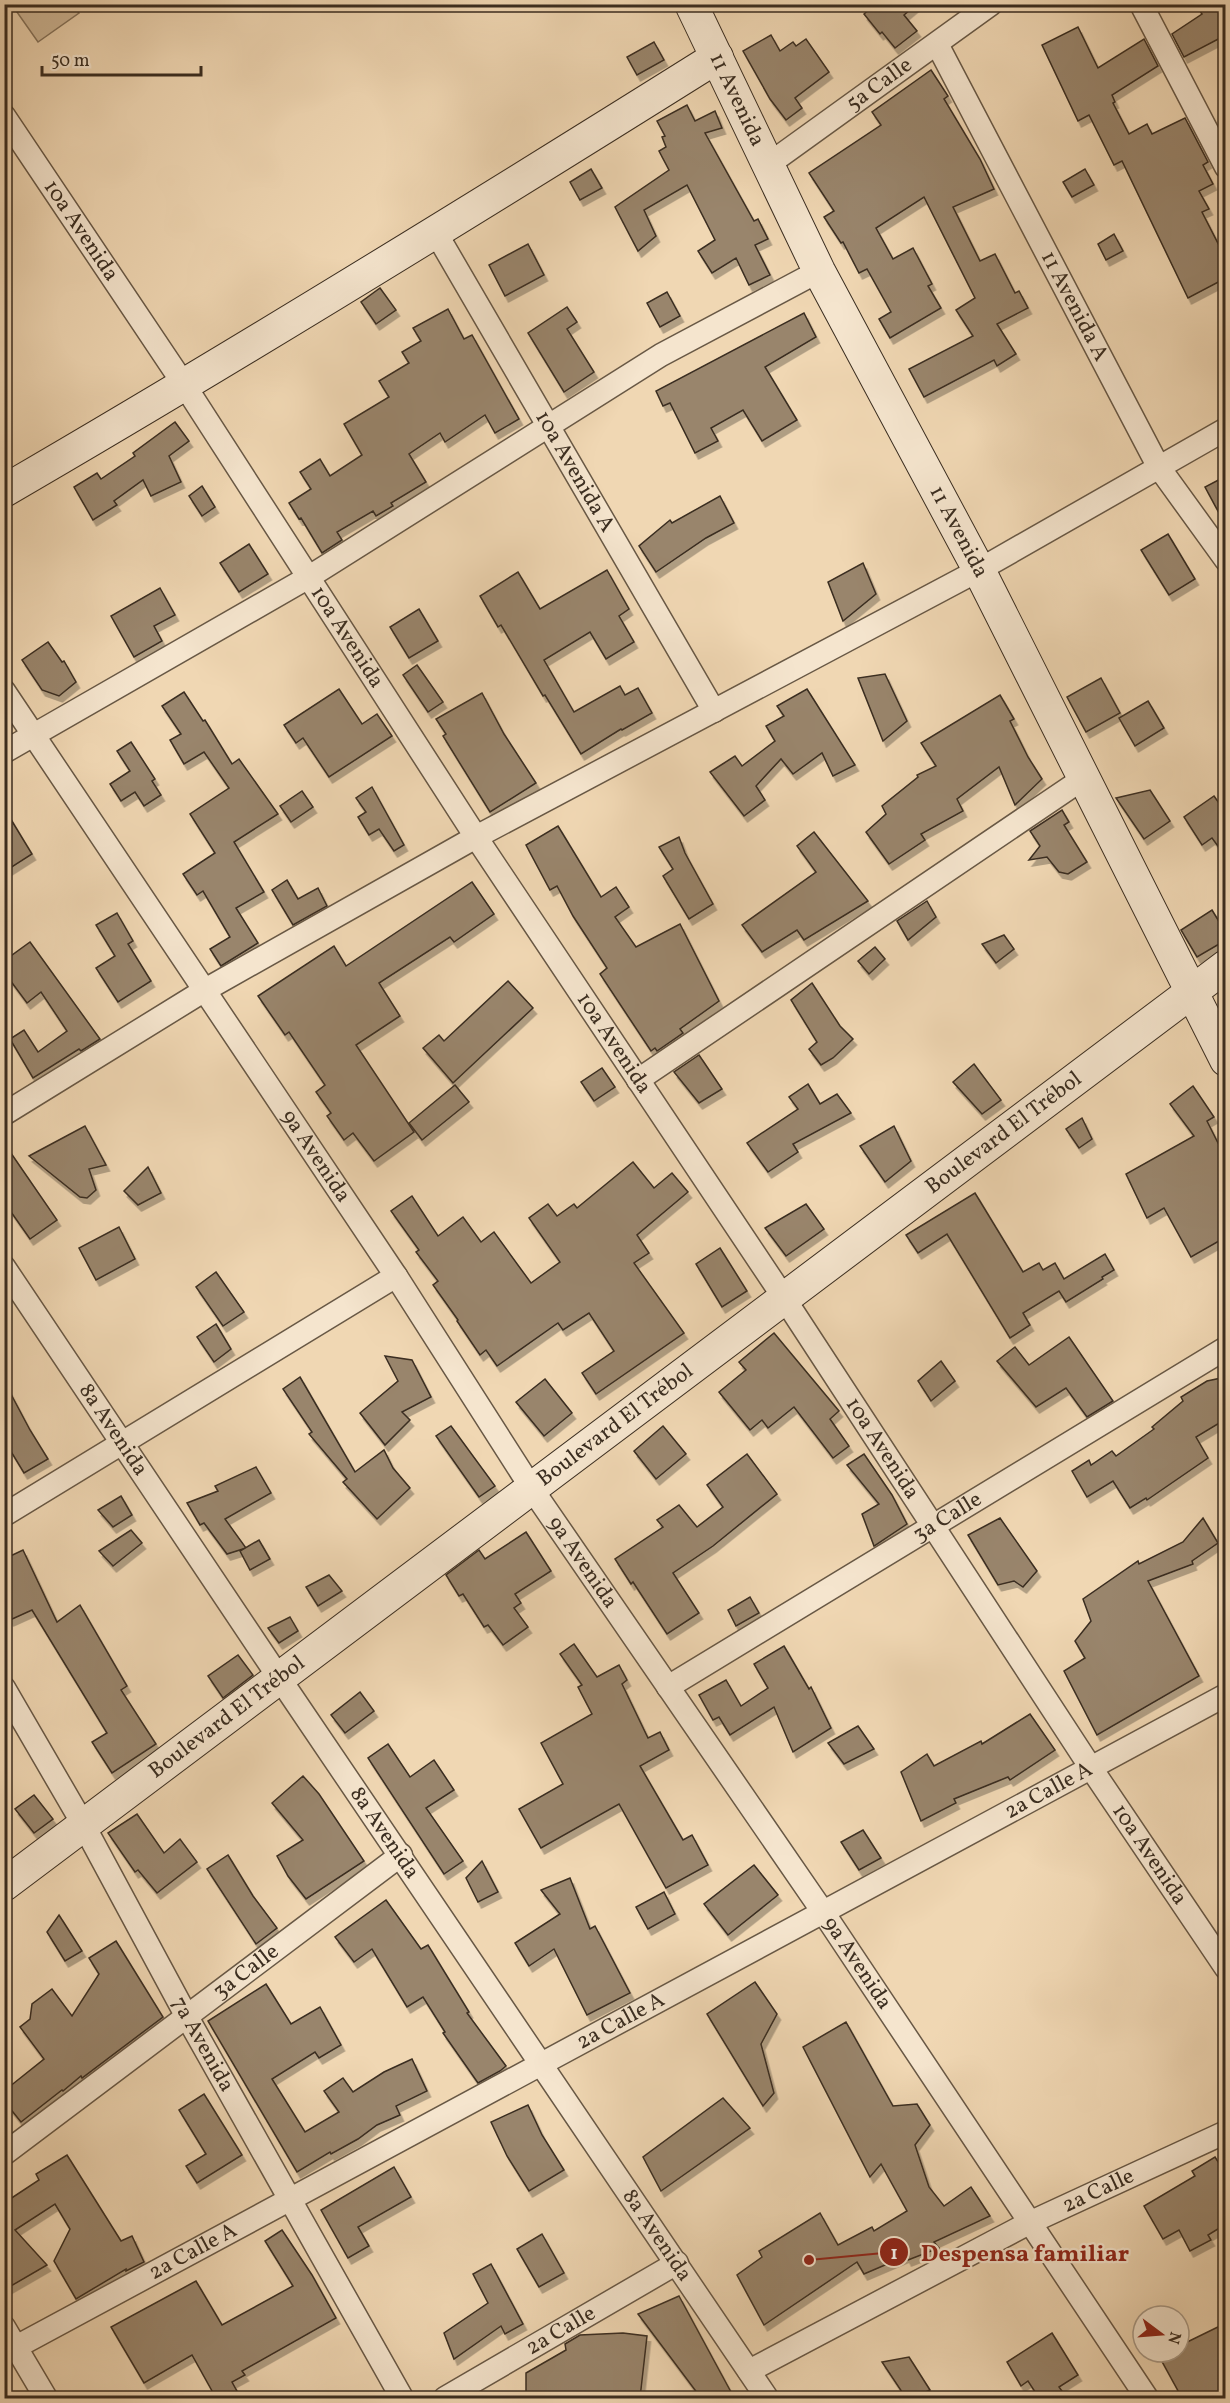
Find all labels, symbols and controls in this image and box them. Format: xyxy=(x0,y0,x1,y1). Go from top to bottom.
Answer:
scale bar xyxy=(42,39,201,77)
street label: 11 Avenida xyxy=(701,47,773,152)
text: 50 m xyxy=(51,49,90,74)
street label: 5a Calle xyxy=(840,50,919,119)
street label: 10a Avenida xyxy=(36,174,126,288)
street label: 11 Avenida A xyxy=(1033,246,1116,367)
street label: 10a Avenida A xyxy=(527,405,622,538)
street label: 11 Avenida xyxy=(921,480,996,583)
street label: 10a Avenida xyxy=(303,580,392,694)
street label: 10a Avenida xyxy=(569,986,659,1100)
street label: Boulevard El Trébol xyxy=(919,1064,1089,1202)
street label: 9a Avenida xyxy=(273,1104,358,1209)
street label: Boulevard El Trébol xyxy=(531,1356,700,1494)
street label: 8a Avenida xyxy=(71,1377,155,1482)
street label: 10a Avenida xyxy=(838,1391,927,1506)
street label: 3a Calle xyxy=(907,1484,988,1550)
street label: 9a Avenida xyxy=(540,1510,625,1615)
street label: Boulevard El Trébol xyxy=(142,1648,312,1786)
street label: 2a Calle A xyxy=(999,1754,1098,1827)
street label: 8a Avenida xyxy=(342,1781,427,1886)
street label: 10a Avenida xyxy=(1104,1798,1195,1911)
street label: 9a Avenida xyxy=(815,1911,900,2016)
street label: 3a Calle xyxy=(207,1937,286,2007)
street label: 2a Calle A xyxy=(571,1985,670,2058)
street label: 7a Avenida xyxy=(163,1991,242,2098)
street label: 2a Calle xyxy=(1057,2161,1139,2221)
street label: 8a Avenida xyxy=(614,2183,699,2288)
street label: 2a Calle A xyxy=(143,2215,243,2288)
callout: Despensa familiar xyxy=(879,2231,1141,2273)
text: Despensa familiar xyxy=(921,2238,1129,2272)
text: 1 xyxy=(890,2242,898,2267)
street label: 2a Calle xyxy=(520,2298,602,2363)
north arrow xyxy=(1131,2304,1191,2364)
text: N xyxy=(1161,2329,1186,2347)

